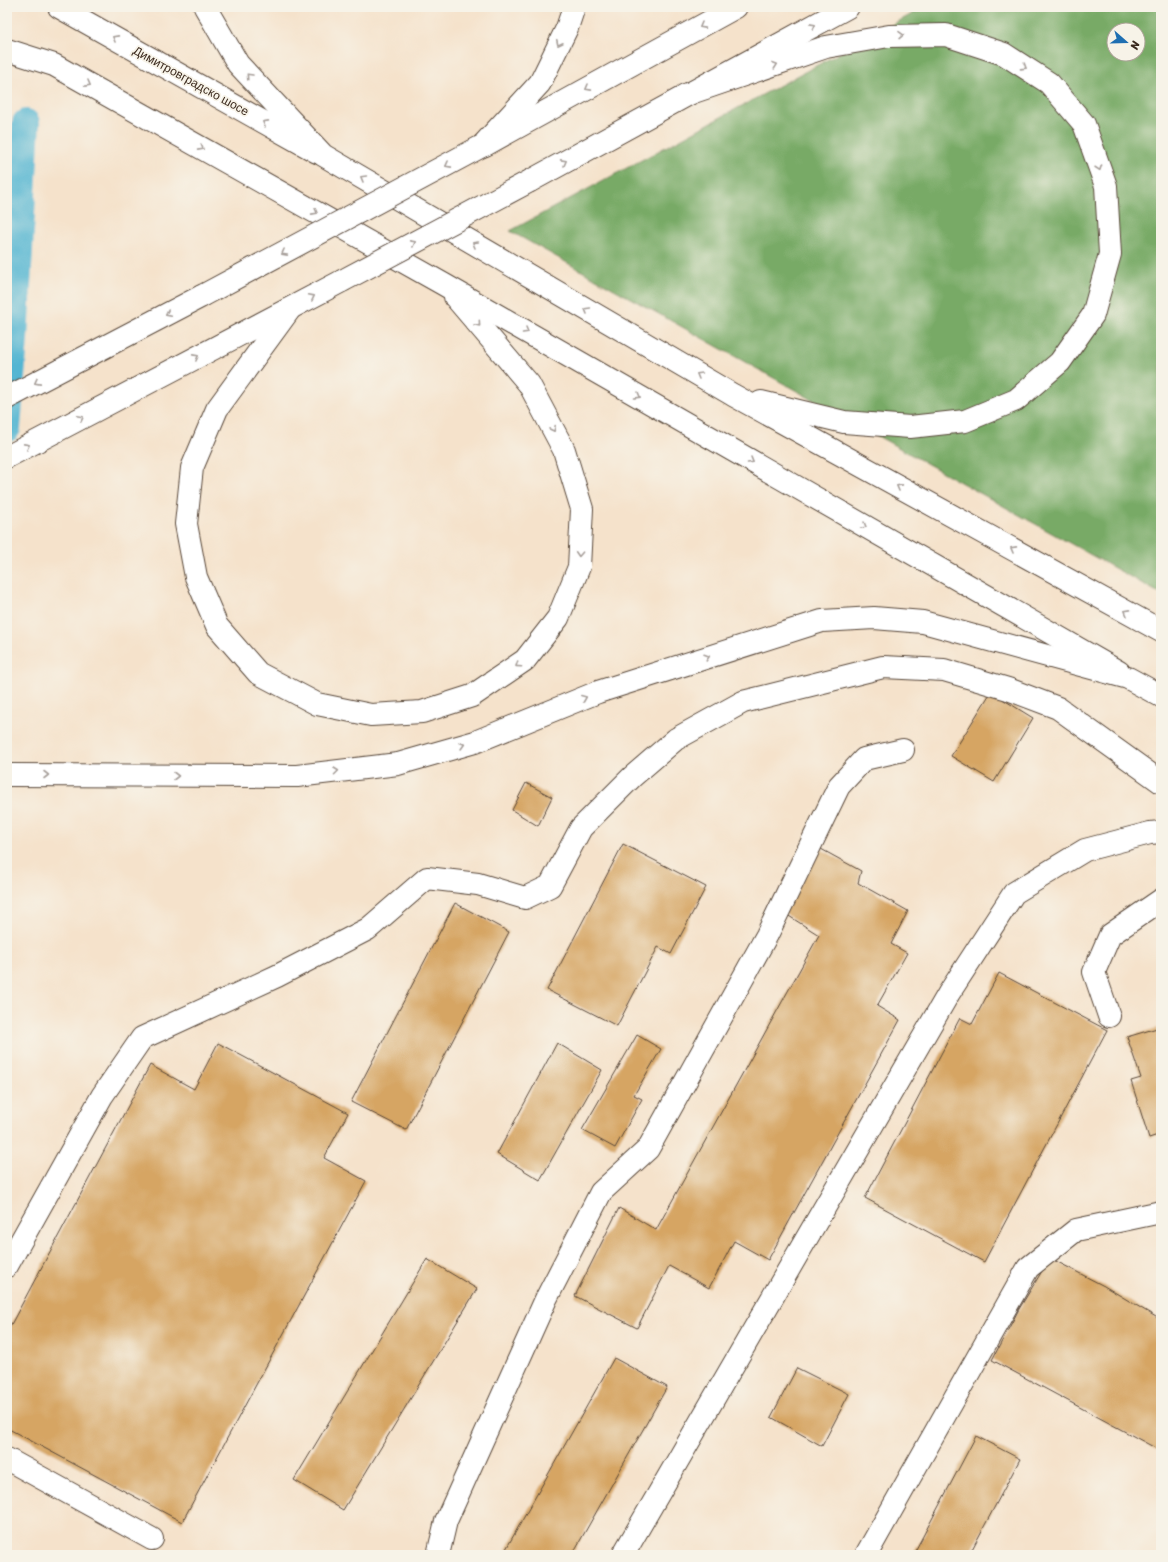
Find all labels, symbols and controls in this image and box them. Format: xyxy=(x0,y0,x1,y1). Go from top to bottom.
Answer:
one-way arrow xyxy=(699,21,706,28)
north arrow xyxy=(1106,22,1146,62)
one-way arrow xyxy=(809,23,817,31)
one-way arrow xyxy=(898,31,904,39)
one-way arrow xyxy=(112,36,119,43)
text: N xyxy=(1125,37,1146,52)
one-way arrow xyxy=(556,39,564,47)
street label: Димитровградско шосе xyxy=(129,40,253,122)
one-way arrow xyxy=(771,61,778,69)
one-way arrow xyxy=(1020,62,1027,70)
one-way arrow xyxy=(246,73,254,81)
one-way arrow xyxy=(84,79,91,87)
one-way arrow xyxy=(585,84,592,91)
one-way arrow xyxy=(262,120,269,127)
one-way arrow xyxy=(197,143,204,150)
one-way arrow xyxy=(444,160,452,168)
one-way arrow xyxy=(560,160,567,167)
one-way arrow xyxy=(1095,165,1103,172)
one-way arrow xyxy=(359,176,367,183)
one-way arrow xyxy=(311,207,318,214)
one-way arrow xyxy=(409,241,417,248)
one-way arrow xyxy=(472,241,479,249)
one-way arrow xyxy=(280,248,288,255)
one-way arrow xyxy=(307,294,315,302)
one-way arrow xyxy=(584,307,591,314)
one-way arrow xyxy=(164,309,172,317)
one-way arrow xyxy=(473,319,481,327)
one-way arrow xyxy=(522,327,529,334)
one-way arrow xyxy=(192,355,200,362)
one-way arrow xyxy=(696,373,703,380)
one-way arrow xyxy=(34,377,41,384)
one-way arrow xyxy=(634,392,642,399)
one-way arrow xyxy=(77,415,84,423)
one-way arrow xyxy=(548,425,556,433)
one-way arrow xyxy=(23,444,30,451)
one-way arrow xyxy=(747,456,754,463)
one-way arrow xyxy=(896,484,903,491)
one-way arrow xyxy=(860,521,867,528)
one-way arrow xyxy=(1010,547,1017,554)
one-way arrow xyxy=(575,551,584,557)
one-way arrow xyxy=(1124,610,1131,617)
one-way arrow xyxy=(703,653,710,662)
one-way arrow xyxy=(515,660,522,668)
one-way arrow xyxy=(579,695,587,703)
one-way arrow xyxy=(459,741,466,750)
one-way arrow xyxy=(332,767,339,776)
one-way arrow xyxy=(43,771,49,779)
one-way arrow xyxy=(173,772,179,780)

